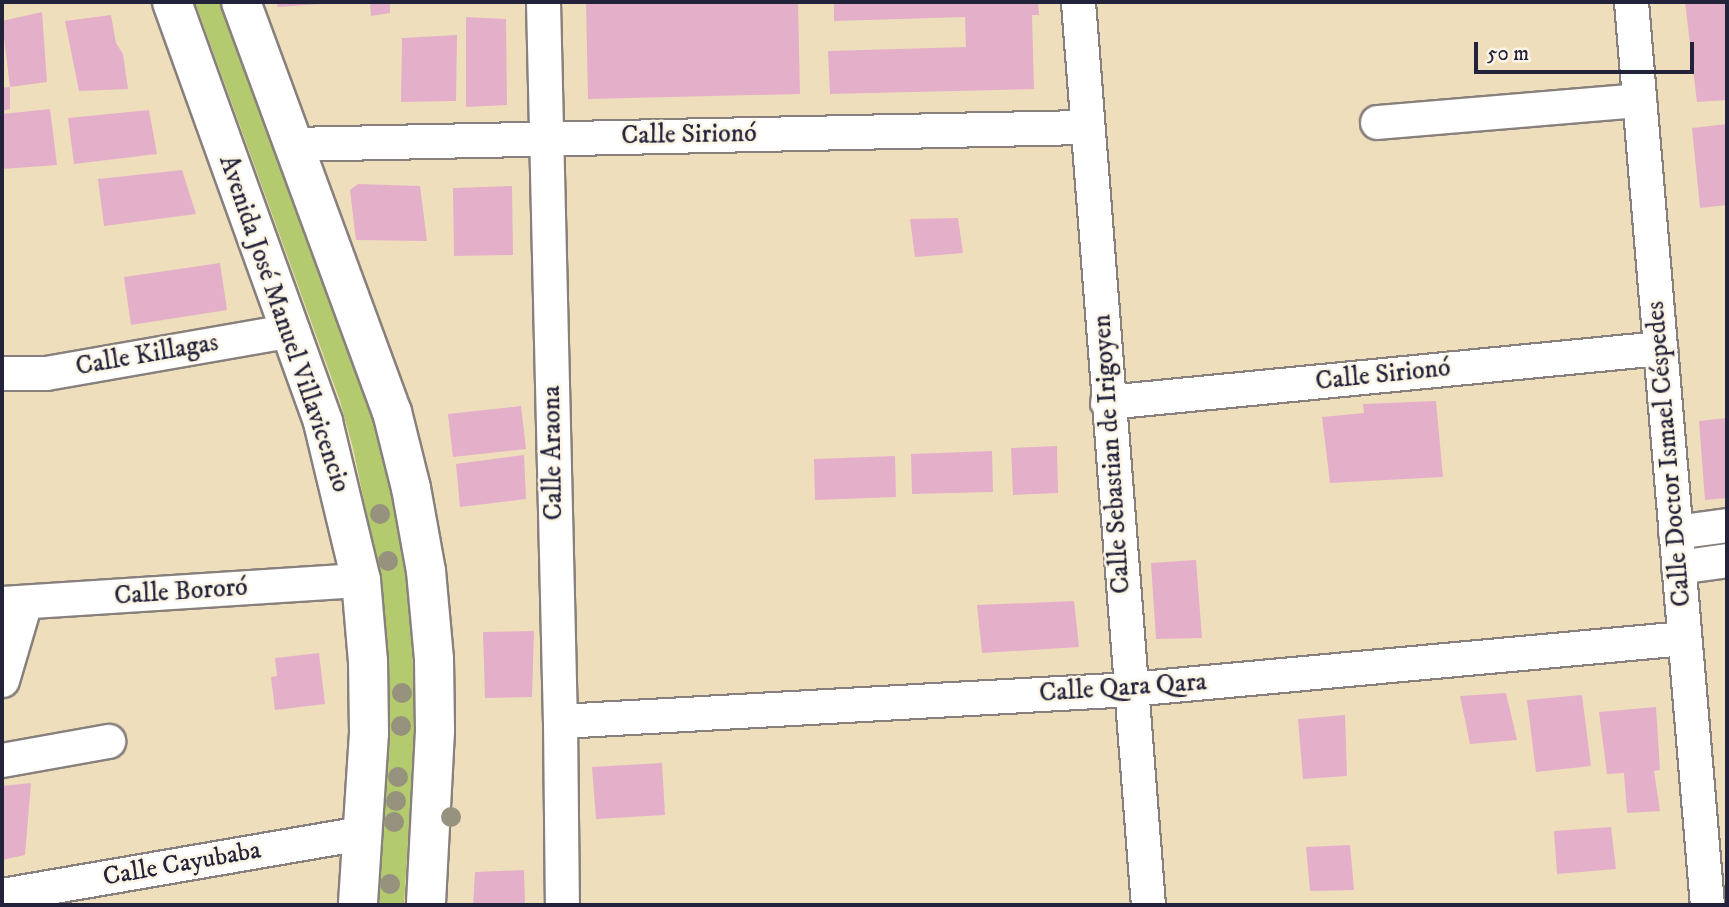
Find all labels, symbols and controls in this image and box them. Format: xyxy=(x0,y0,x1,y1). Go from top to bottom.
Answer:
scale bar xyxy=(1477,28,1698,72)
text: 50 m xyxy=(1487,41,1529,67)
street label: Calle Sirionó xyxy=(621,118,757,152)
street label: Avenida José Manuel Villavicencio xyxy=(212,151,356,497)
street label: Calle Doctor Ismael Céspedes xyxy=(1640,300,1698,608)
street label: Calle Sebastian de Irigoyen xyxy=(1087,313,1137,595)
street label: Calle Killagas xyxy=(73,327,221,383)
street label: Calle Sirionó xyxy=(1314,352,1452,398)
street label: Calle Araona xyxy=(536,385,570,521)
street label: Calle Bororó xyxy=(113,572,249,612)
street label: Calle Qara Qara xyxy=(1038,667,1208,709)
street label: Calle Cayubaba xyxy=(101,835,263,893)

